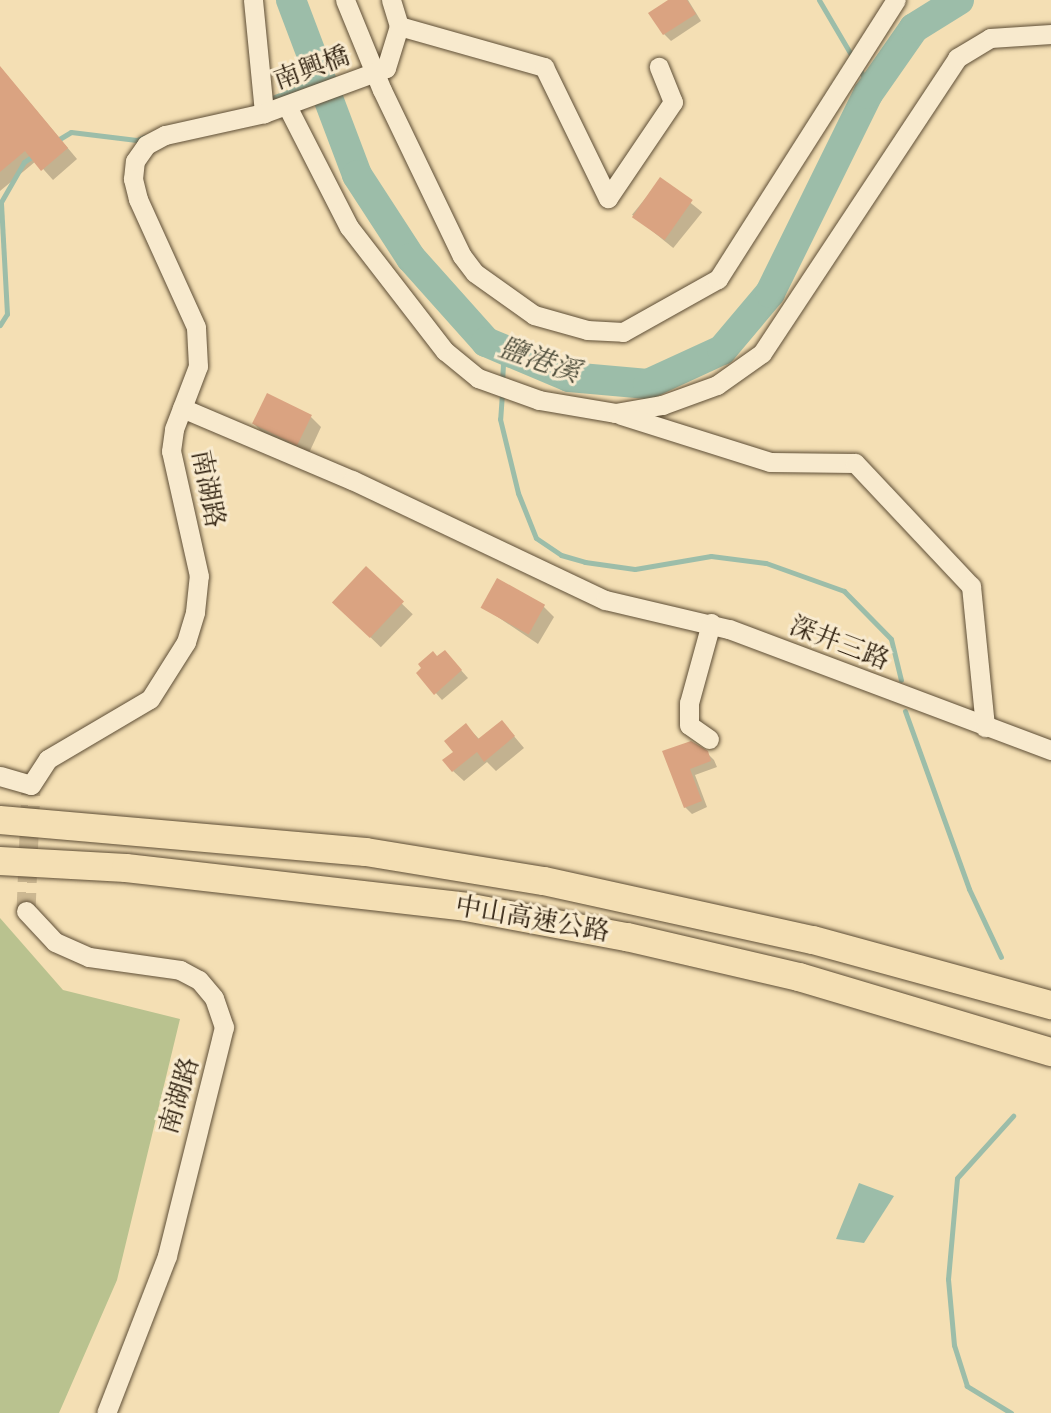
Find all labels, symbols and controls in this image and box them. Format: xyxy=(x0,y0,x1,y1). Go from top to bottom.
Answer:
street label: 南興橋 xyxy=(270,41,354,97)
water label: 鹽港溪 xyxy=(494,331,584,391)
street label: 南湖路 xyxy=(184,448,230,530)
street label: 深井三路 xyxy=(785,611,893,677)
street label: 中山高速公路 xyxy=(452,891,612,949)
street label: 南湖路 xyxy=(154,1054,206,1138)

